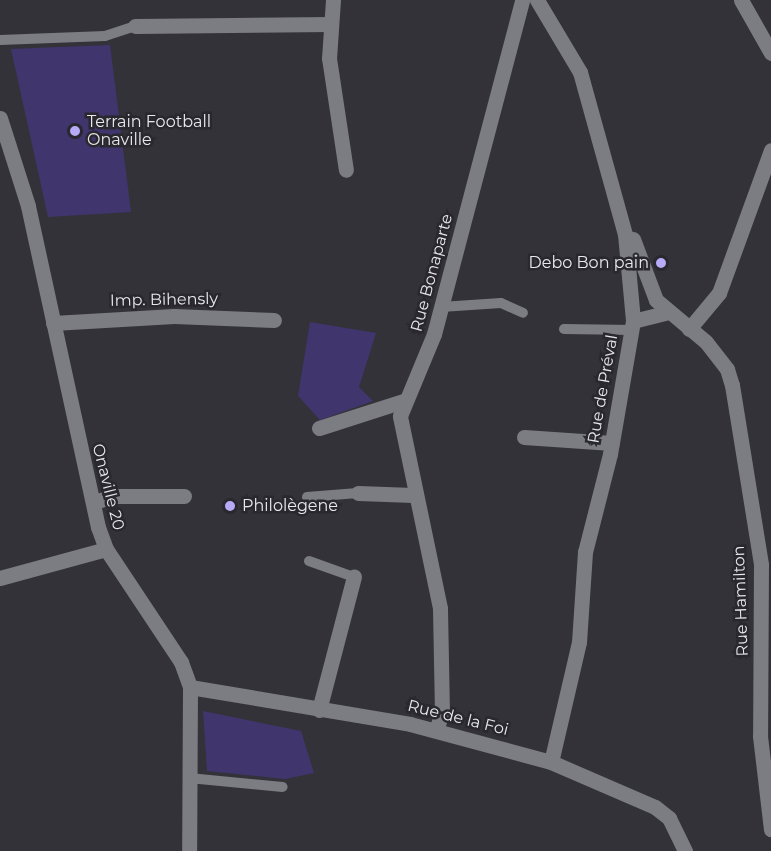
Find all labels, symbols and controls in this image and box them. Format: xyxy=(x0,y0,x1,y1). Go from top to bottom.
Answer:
place label: Terrain Football Onaville xyxy=(87,112,211,150)
marker: Terrain Football Onaville xyxy=(68,124,82,138)
street label: Rue Bonaparte xyxy=(407,212,457,334)
place label: Debo Bon pain xyxy=(529,253,649,273)
marker: Debo Bon pain xyxy=(654,256,668,270)
street label: Imp. Bihensly xyxy=(110,289,218,311)
street label: Rue de Préval xyxy=(584,333,622,445)
street label: Onaville 20 xyxy=(88,442,128,532)
place label: Philolègene xyxy=(242,496,338,516)
marker: Philolègene xyxy=(223,499,237,513)
street label: Rue Hamilton xyxy=(729,545,753,657)
street label: Rue de la Foi xyxy=(406,696,510,740)

